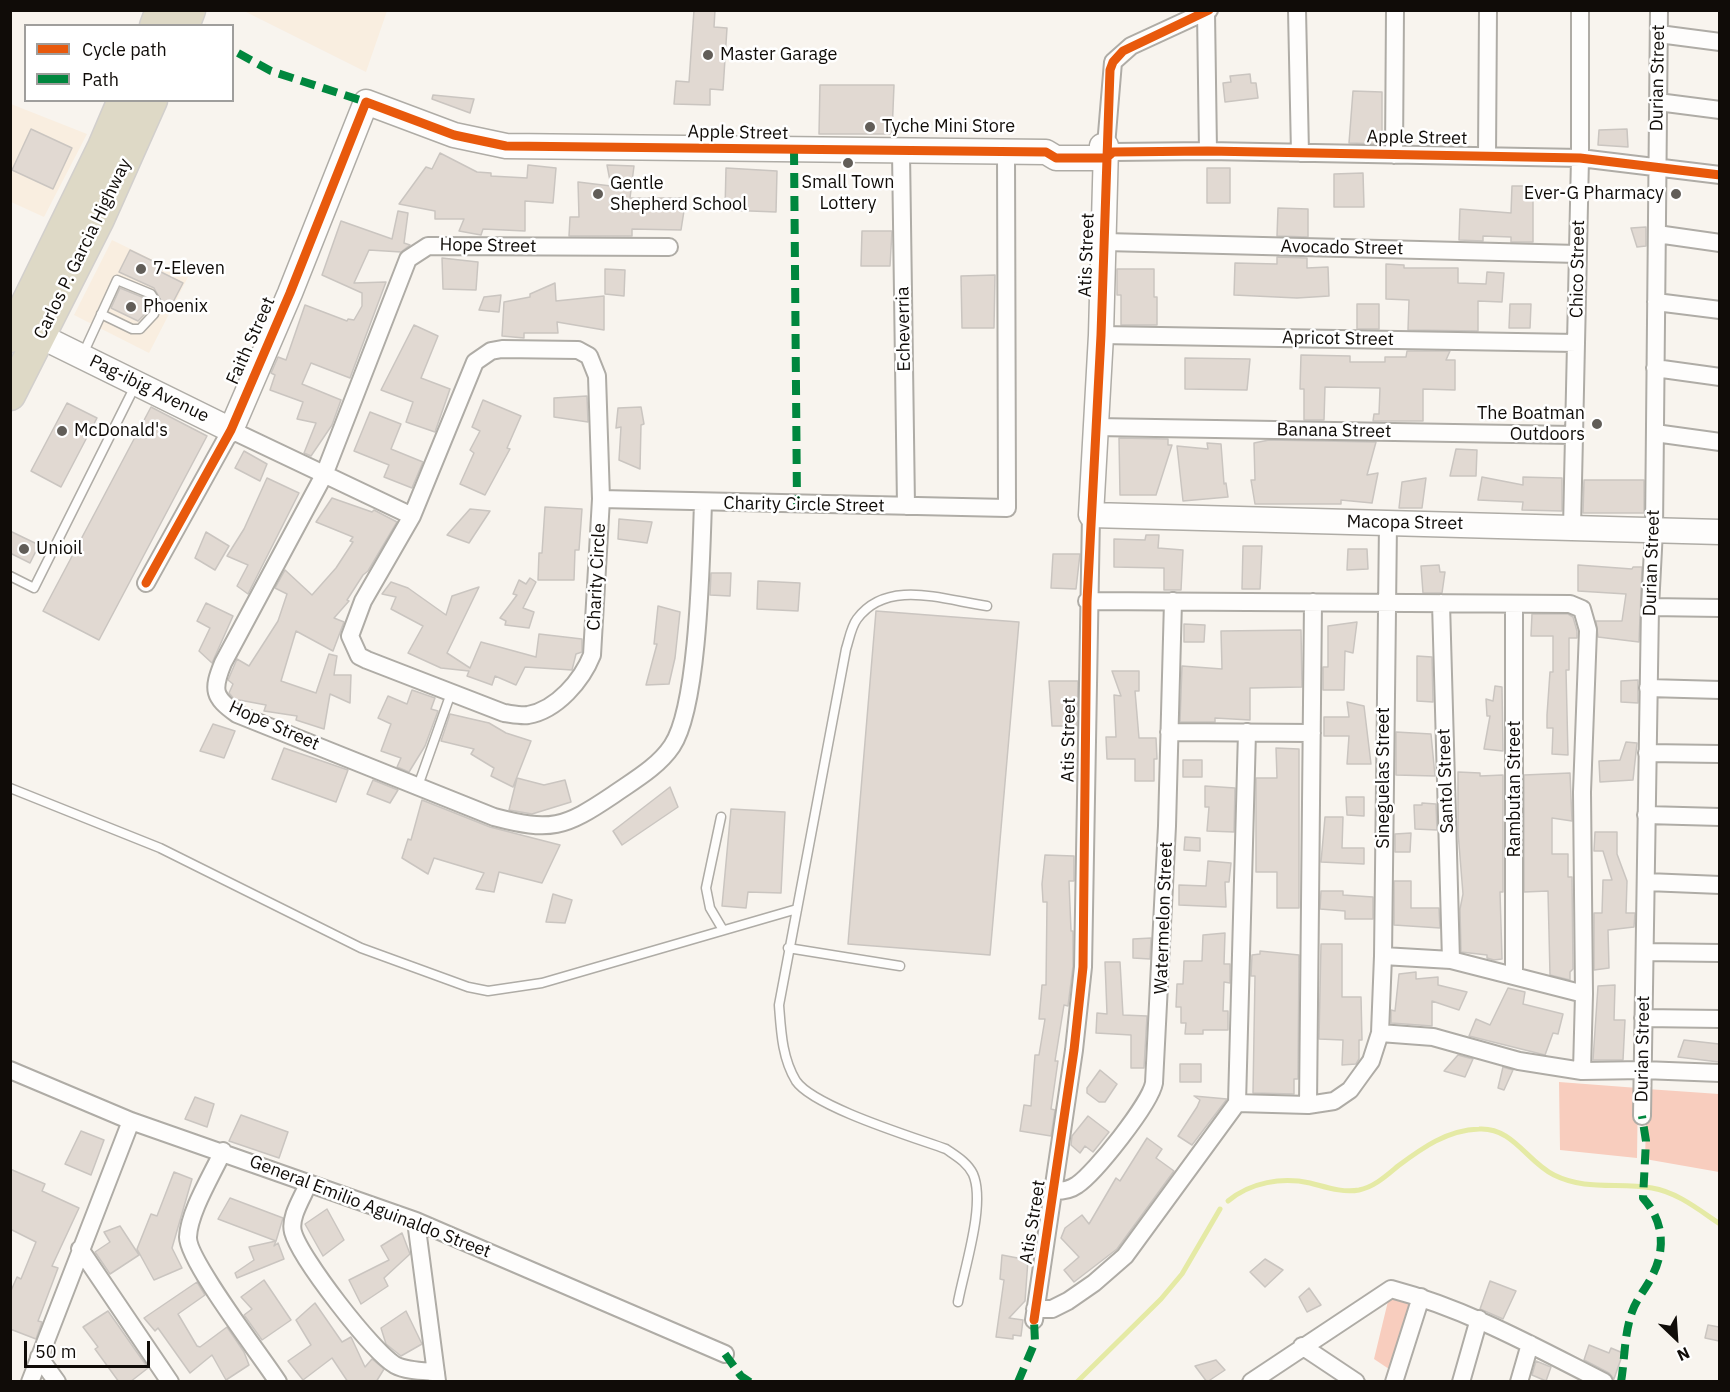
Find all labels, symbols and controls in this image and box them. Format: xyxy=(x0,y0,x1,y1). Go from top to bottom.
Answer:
legend xyxy=(24,24,234,102)
street label: Durian Street xyxy=(1646,24,1670,132)
text: Cycle path xyxy=(82,38,167,61)
place label: Master Garage xyxy=(720,44,837,66)
marker: Master Garage xyxy=(701,48,715,62)
text: Path xyxy=(82,68,119,91)
place label: Tyche Mini Store xyxy=(882,116,1015,138)
marker: Tyche Mini Store xyxy=(863,120,877,134)
street label: Apple Street xyxy=(687,121,789,145)
street label: Apple Street xyxy=(1366,126,1468,150)
street label: Carlos P. Garcia Highway xyxy=(30,155,136,343)
marker: Small Town Lottery xyxy=(841,156,855,170)
place label: Small Town Lottery xyxy=(802,172,894,214)
place label: Gentle Shepherd School xyxy=(610,173,747,216)
place label: Ever-G Pharmacy xyxy=(1524,183,1664,205)
marker: Gentle Shepherd School xyxy=(591,187,605,201)
marker: Ever-G Pharmacy xyxy=(1669,187,1683,201)
street label: Atis Street xyxy=(1075,212,1099,298)
street label: Chico Street xyxy=(1566,220,1590,318)
street label: Hope Street xyxy=(439,234,537,258)
street label: Avocado Street xyxy=(1280,236,1404,260)
place label: 7-Eleven xyxy=(153,258,225,280)
marker: 7-Eleven xyxy=(134,262,148,276)
street label: Echeverria xyxy=(892,286,916,372)
street label: Faith Street xyxy=(222,294,280,388)
place label: Phoenix xyxy=(143,296,208,318)
marker: Phoenix xyxy=(124,300,138,314)
street label: Apricot Street xyxy=(1282,327,1394,351)
street label: Pag-ibig Avenue xyxy=(86,351,212,427)
place label: The Boatman Outdoors xyxy=(1477,403,1585,446)
marker: The Boatman Outdoors xyxy=(1590,417,1604,431)
street label: Banana Street xyxy=(1276,419,1392,443)
place label: McDonald's xyxy=(74,420,168,442)
marker: McDonald's xyxy=(55,424,69,438)
street label: Charity Circle Street xyxy=(723,493,885,517)
street label: Durian Street xyxy=(1639,509,1665,617)
street label: Macopa Street xyxy=(1346,511,1464,535)
street label: Charity Circle xyxy=(583,523,611,631)
place label: Unioil xyxy=(36,538,82,560)
marker: Unioil xyxy=(17,542,31,556)
street label: Hope Street xyxy=(225,696,323,756)
street label: Atis Street xyxy=(1057,697,1081,783)
street label: Sineguelas Street xyxy=(1373,707,1395,849)
street label: Rambutan Street xyxy=(1504,720,1526,858)
street label: Santol Street xyxy=(1433,728,1459,834)
street label: Watermelon Street xyxy=(1151,841,1177,995)
street label: Durian Street xyxy=(1631,995,1655,1103)
street label: General Emilio Aguinaldo Street xyxy=(246,1151,494,1263)
street label: Atis Street xyxy=(1016,1178,1050,1266)
north arrow xyxy=(1646,1308,1706,1368)
scale bar xyxy=(27,1329,153,1367)
text: 50 m xyxy=(35,1340,77,1363)
text: N xyxy=(1674,1343,1693,1366)

